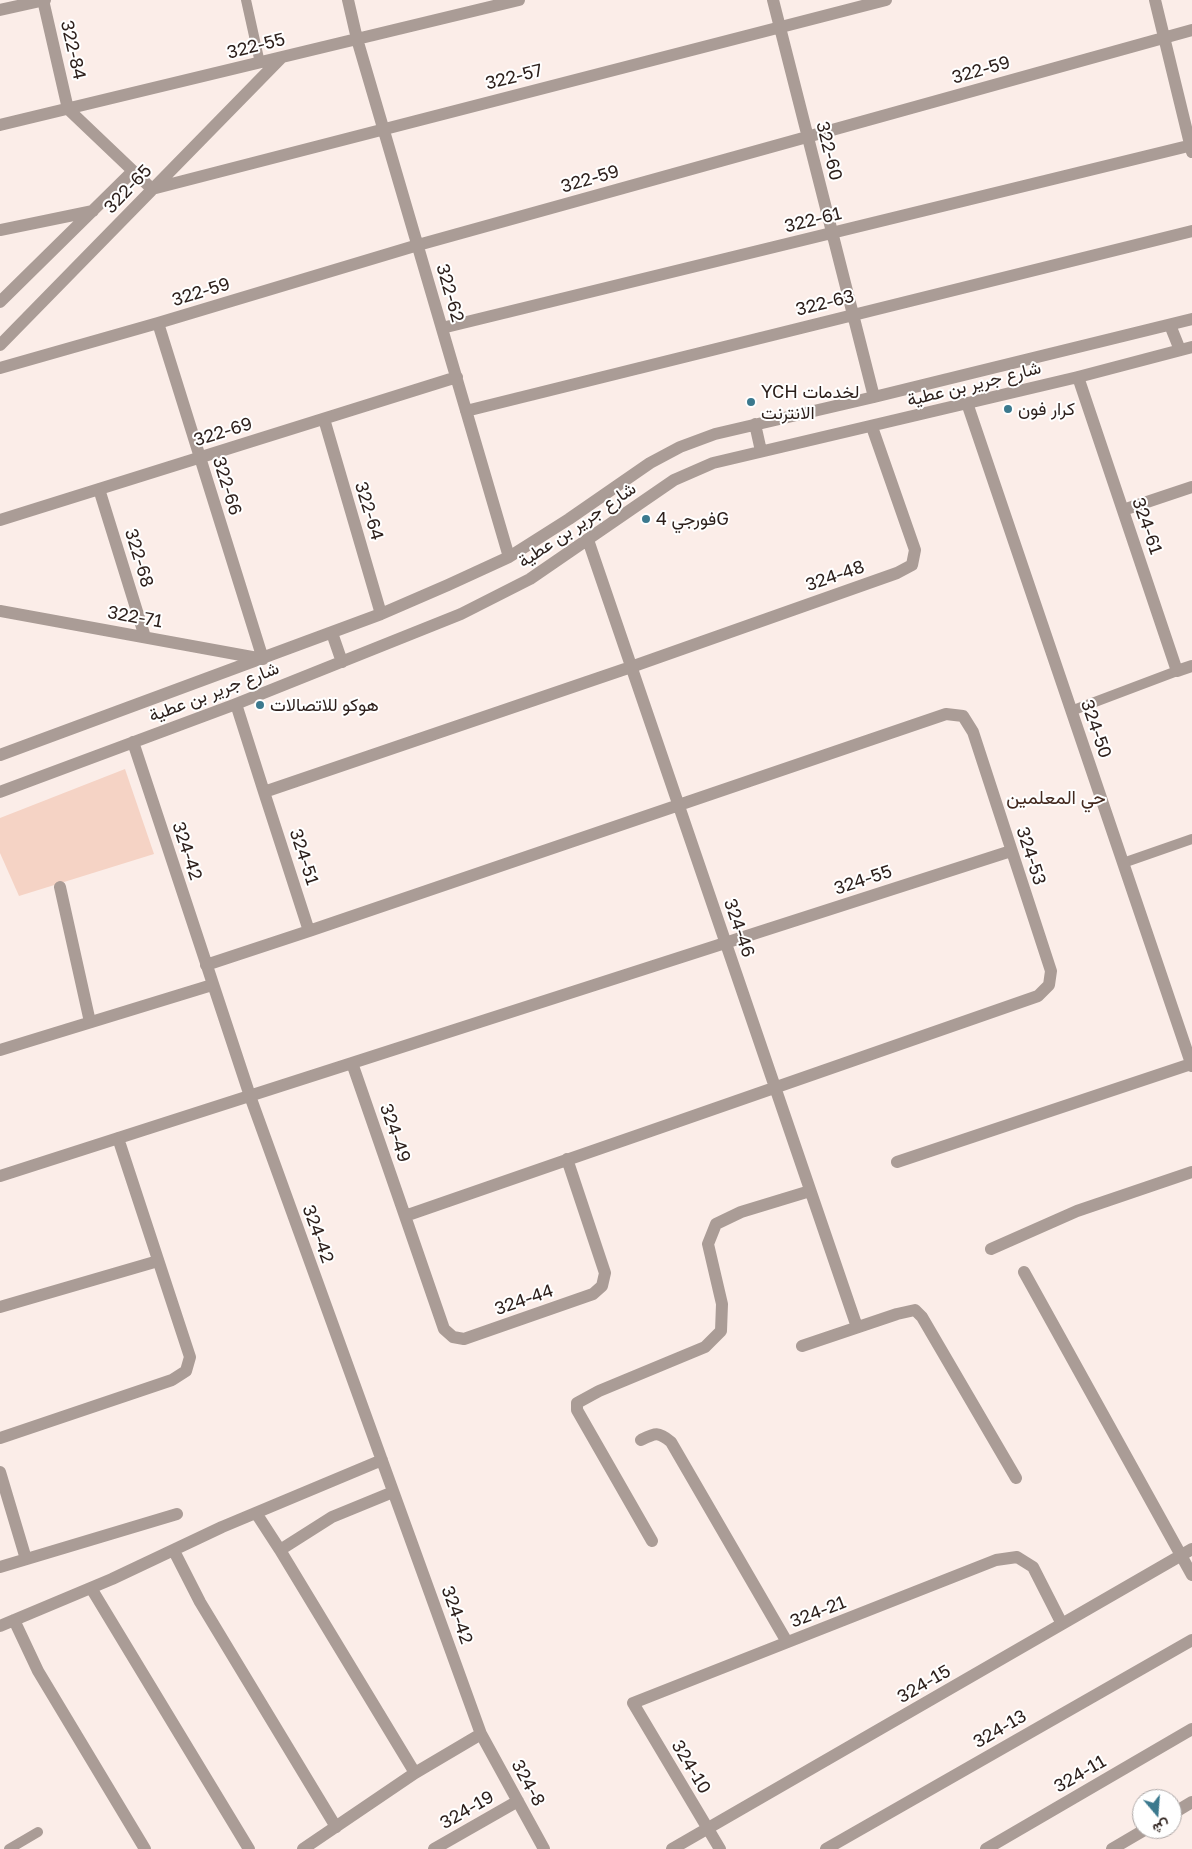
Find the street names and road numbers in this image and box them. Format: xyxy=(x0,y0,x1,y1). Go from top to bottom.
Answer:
street label: 322-84 xyxy=(56,18,90,82)
street label: 322-55 xyxy=(225,28,287,64)
street label: 322-59 xyxy=(949,51,1013,89)
street label: 322-57 xyxy=(483,59,545,95)
street label: 322-60 xyxy=(811,119,847,183)
street label: 322-65 xyxy=(100,160,156,218)
street label: 322-59 xyxy=(558,160,622,198)
street label: 322-61 xyxy=(782,203,844,237)
street label: 322-62 xyxy=(431,261,469,325)
street label: 322-59 xyxy=(169,273,233,311)
street label: 322-63 xyxy=(793,285,857,321)
street label: شارع جرير بن عطية xyxy=(905,357,1043,411)
street label: 322-69 xyxy=(191,413,255,451)
street label: 322-66 xyxy=(208,454,246,518)
street label: شارع جرير بن عطية xyxy=(514,478,640,572)
street label: 322-64 xyxy=(350,479,388,543)
street label: 324-61 xyxy=(1127,495,1167,557)
street label: 322-68 xyxy=(120,526,158,590)
street label: 324-48 xyxy=(803,556,867,596)
street label: 322-71 xyxy=(106,602,164,632)
street label: شارع جرير بن عطية xyxy=(146,657,282,727)
street label: 324-50 xyxy=(1076,697,1116,761)
street label: 324-42 xyxy=(167,819,207,883)
street label: 324-53 xyxy=(1011,824,1051,888)
street label: 324-51 xyxy=(285,826,323,888)
street label: 324-55 xyxy=(831,861,895,899)
street label: 324-46 xyxy=(719,896,759,960)
street label: 324-49 xyxy=(375,1101,415,1165)
street label: 324-42 xyxy=(298,1202,338,1266)
street label: 324-44 xyxy=(492,1280,556,1320)
street label: 324-42 xyxy=(437,1583,477,1647)
street label: 324-21 xyxy=(787,1592,849,1632)
street label: 324-15 xyxy=(894,1660,954,1708)
street label: 324-13 xyxy=(969,1705,1031,1753)
street label: 324-10 xyxy=(667,1736,715,1798)
street label: 324-11 xyxy=(1050,1751,1110,1797)
street label: 324-8 xyxy=(506,1756,550,1810)
street label: 324-19 xyxy=(436,1786,498,1834)

